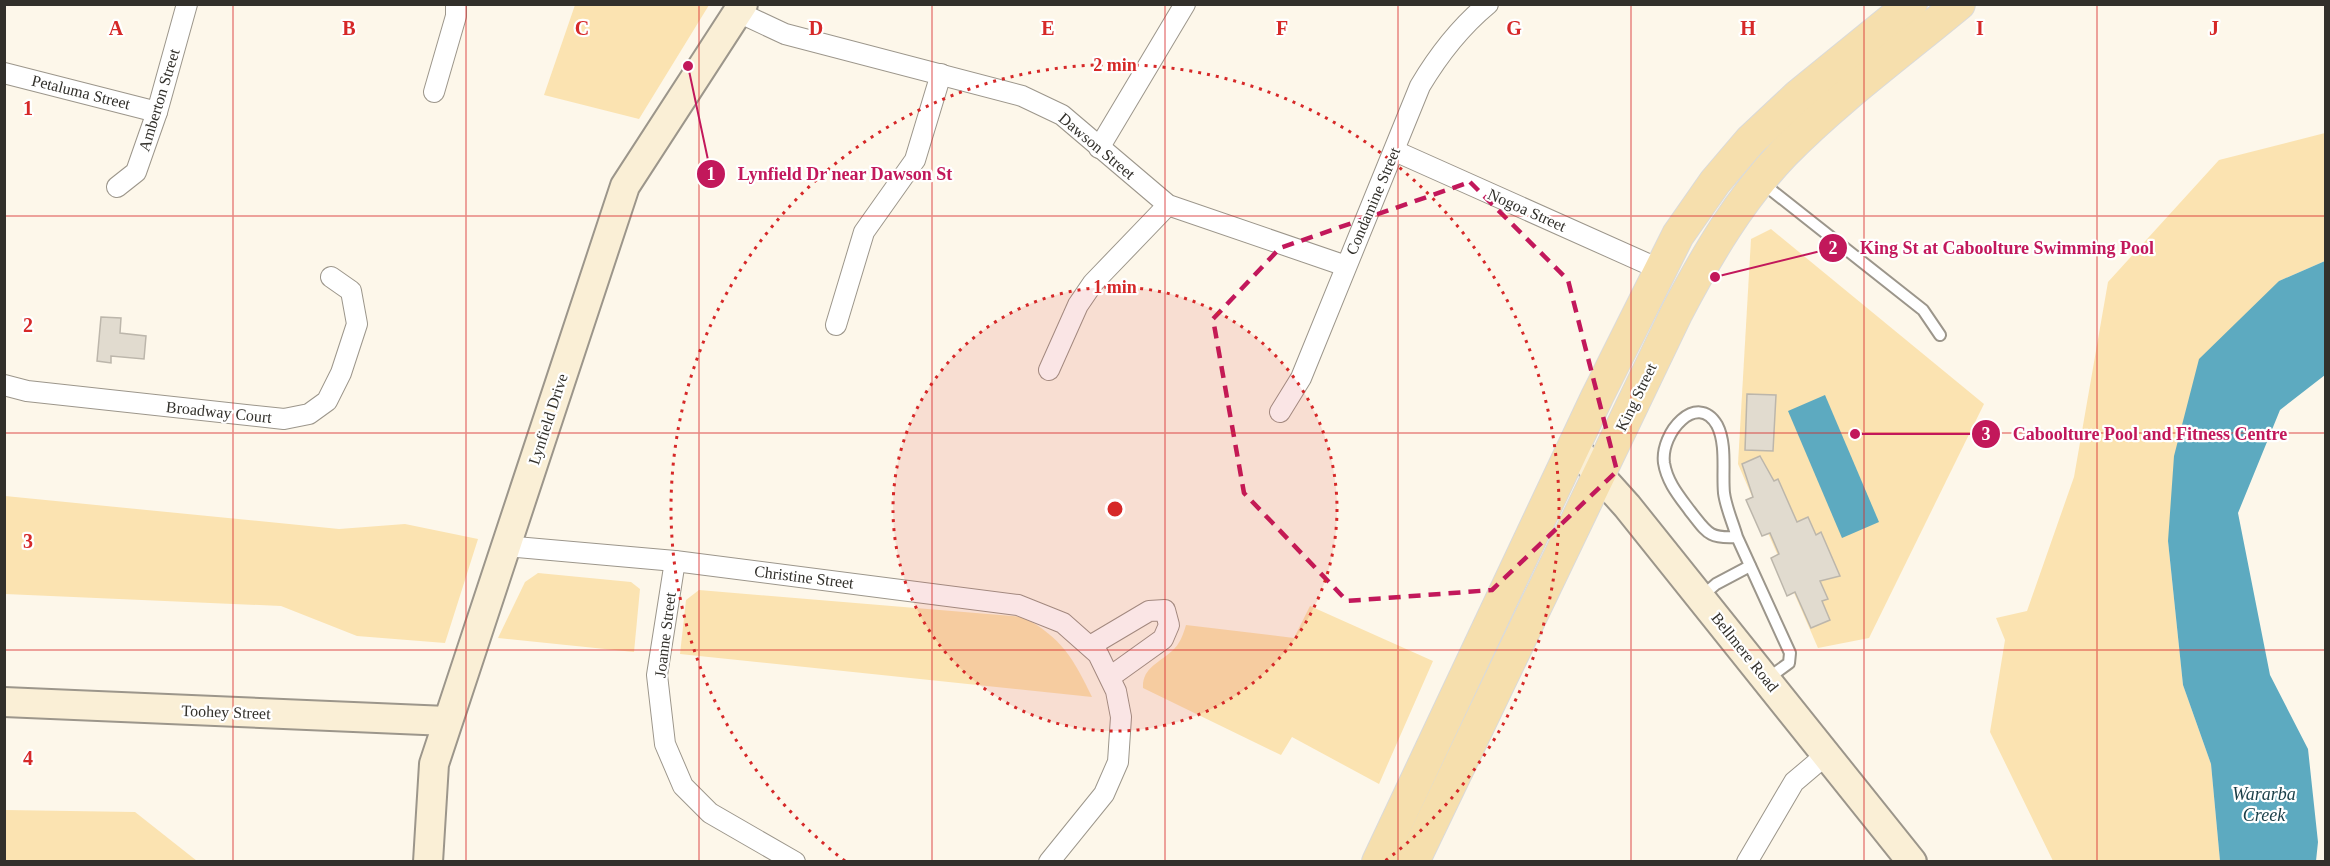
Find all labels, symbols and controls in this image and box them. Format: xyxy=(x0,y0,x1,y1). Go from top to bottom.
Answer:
text: A xyxy=(109,17,124,39)
text: B xyxy=(342,17,356,39)
text: C xyxy=(575,17,589,39)
text: D xyxy=(809,17,823,39)
text: E xyxy=(1041,17,1055,39)
text: F xyxy=(1276,17,1288,39)
text: G xyxy=(1506,17,1522,39)
text: H xyxy=(1740,17,1756,39)
text: I xyxy=(1976,17,1984,39)
text: J xyxy=(2209,17,2219,39)
street label: Amberton Street xyxy=(135,46,183,153)
text: 2 min xyxy=(1093,55,1137,75)
street label: Petaluma Street xyxy=(30,72,133,113)
text: 1 xyxy=(23,97,33,119)
street label: Dawson Street xyxy=(1056,109,1139,183)
street label: Condamine Street xyxy=(1343,144,1404,257)
callout: Lynfield Dr near Dawson St xyxy=(696,156,965,192)
text: 1 xyxy=(707,164,716,184)
text: Lynfield Dr near Dawson St xyxy=(738,164,952,184)
street label: Nogoa Street xyxy=(1485,185,1569,236)
callout: King St at Caboolture Swimming Pool xyxy=(1818,230,2167,266)
text: 2 xyxy=(1829,238,1838,258)
text: King St at Caboolture Swimming Pool xyxy=(1860,238,2154,258)
text: 1 min xyxy=(1093,277,1137,297)
text: 2 xyxy=(23,314,33,336)
street label: King Street xyxy=(1612,360,1661,434)
street label: Lynfield Drive xyxy=(525,371,572,467)
street label: Broadway Court xyxy=(165,398,273,427)
callout: Caboolture Pool and Fitness Centre xyxy=(1971,416,2299,452)
text: 3 xyxy=(1982,424,1991,444)
text: Caboolture Pool and Fitness Centre xyxy=(2013,424,2287,444)
centre of rings xyxy=(1105,499,1125,519)
text: 3 xyxy=(23,530,33,552)
street label: Christine Street xyxy=(753,562,855,592)
street label: Joanne Street xyxy=(651,591,679,679)
street label: Bellmere Road xyxy=(1708,609,1782,695)
street label: Toohey Street xyxy=(181,702,271,723)
text: 4 xyxy=(23,747,33,769)
water label: Wararba Creek xyxy=(2232,784,2296,825)

